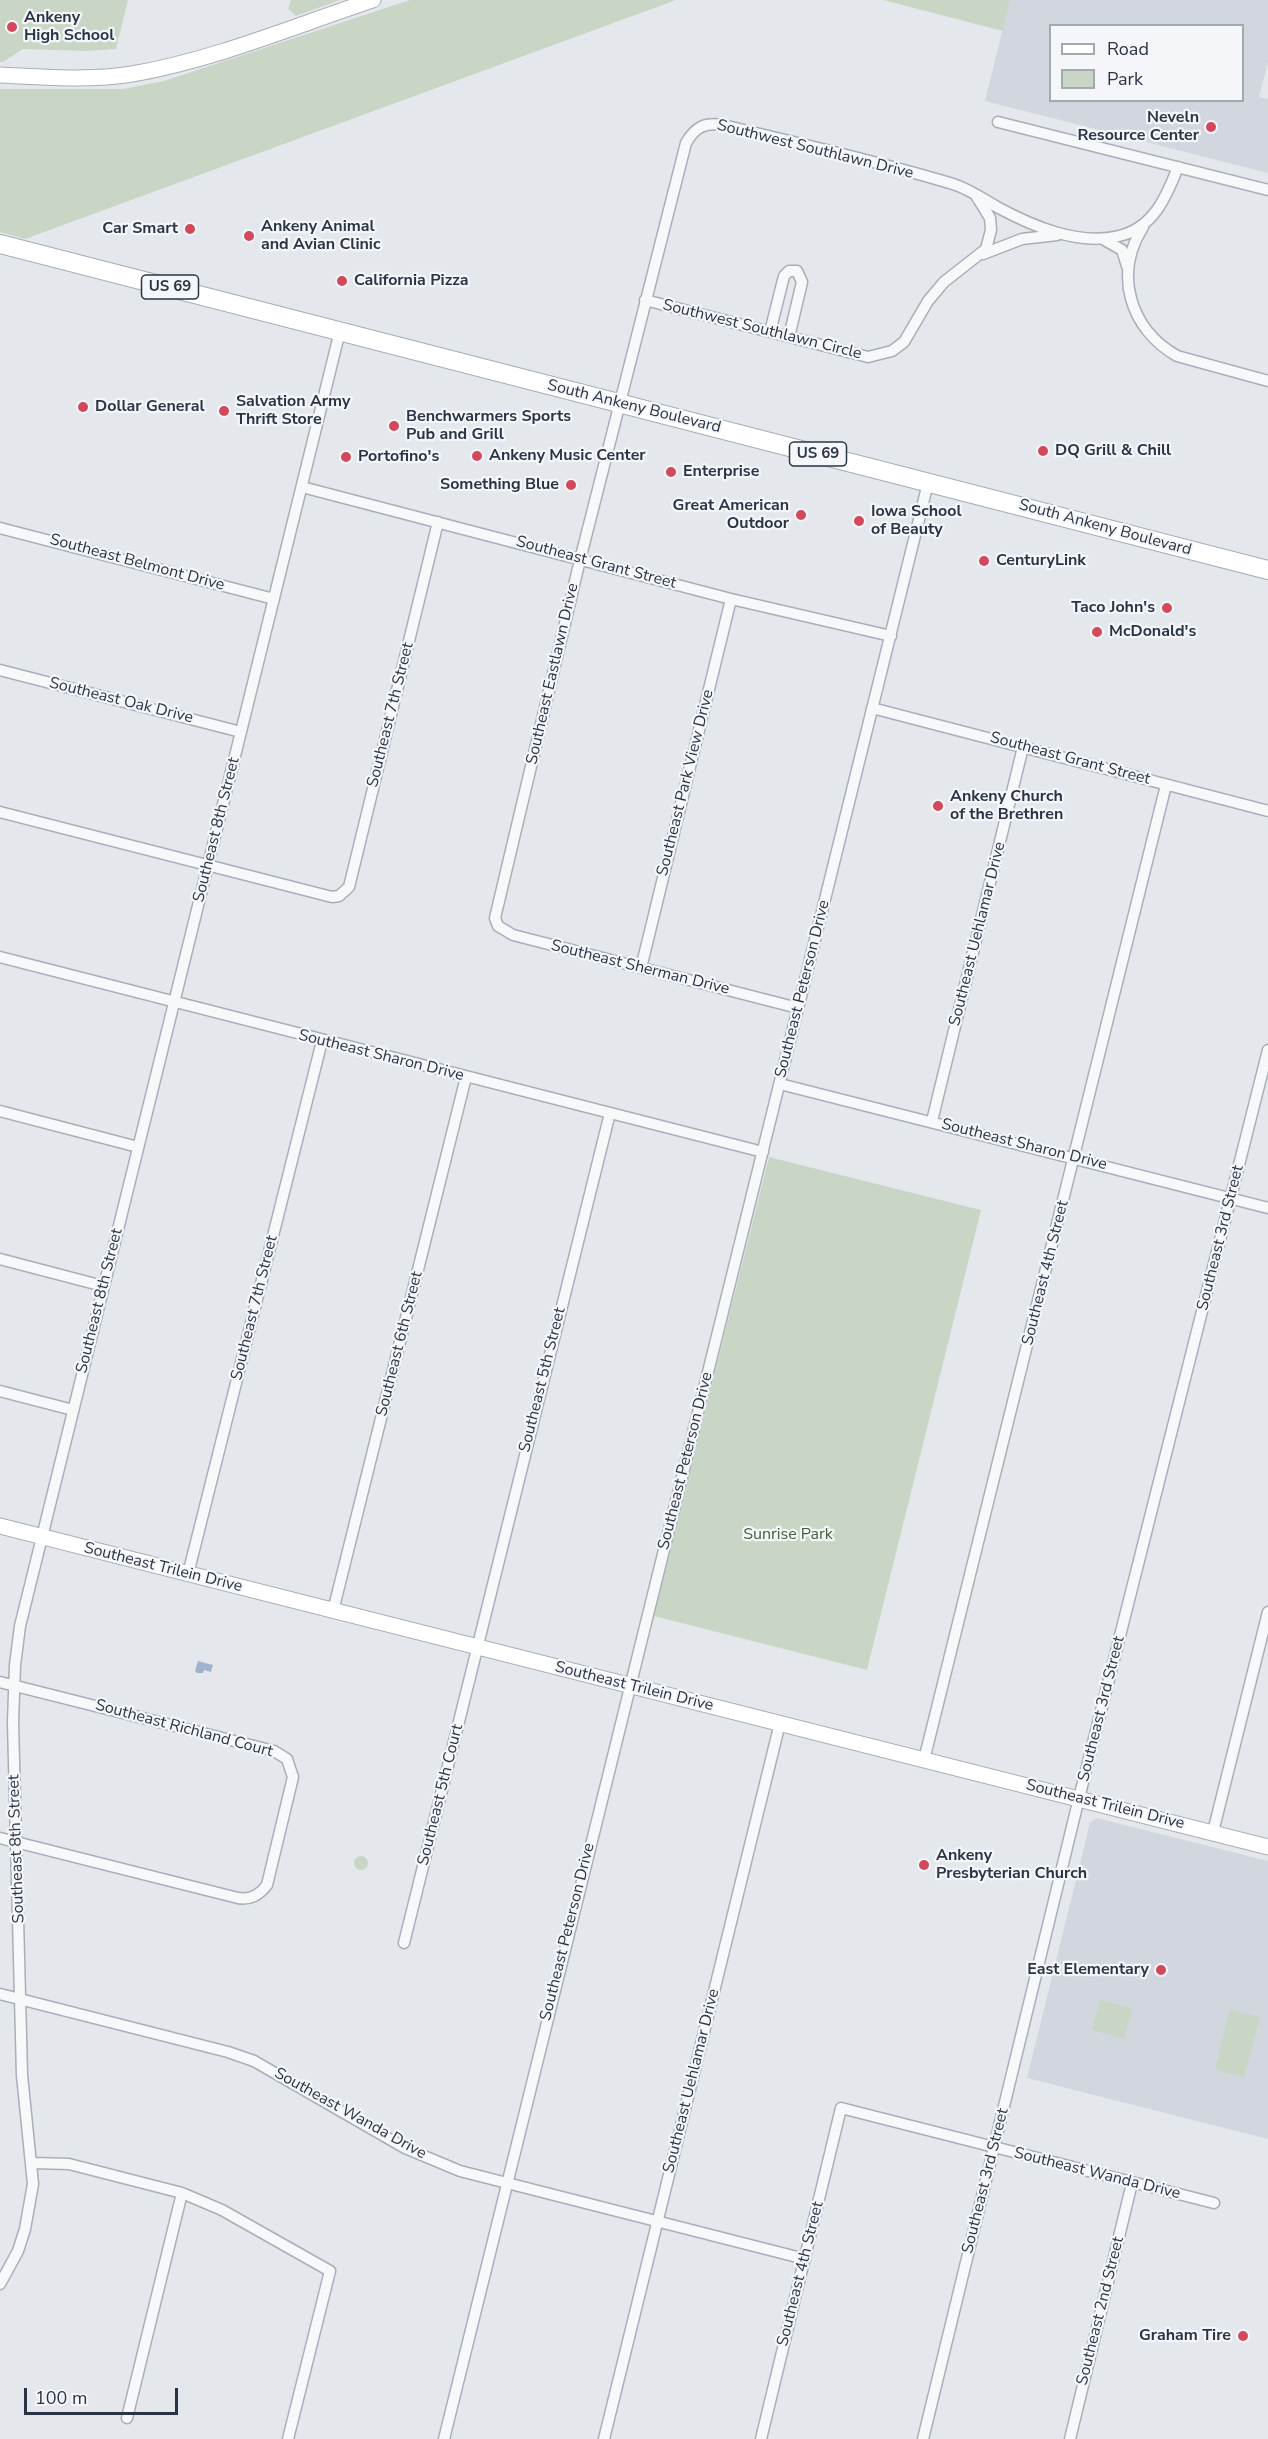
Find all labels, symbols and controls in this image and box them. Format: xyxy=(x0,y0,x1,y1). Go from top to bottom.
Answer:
place label: Ankeny High School xyxy=(24,8,114,46)
marker: Ankeny High School xyxy=(5,20,19,34)
legend xyxy=(1049,24,1244,102)
text: Road xyxy=(1107,37,1149,61)
text: Park xyxy=(1107,67,1143,91)
place label: Neveln Resource Center xyxy=(1077,108,1199,146)
street label: Southwest Southlawn Drive xyxy=(715,116,915,184)
marker: Neveln Resource Center xyxy=(1204,120,1218,134)
place label: Ankeny Animal and Avian Clinic xyxy=(261,217,380,255)
place label: Car Smart xyxy=(102,219,178,239)
marker: Car Smart xyxy=(183,222,197,236)
marker: Ankeny Animal and Avian Clinic xyxy=(242,229,256,243)
place label: California Pizza xyxy=(354,271,468,291)
marker: California Pizza xyxy=(335,274,349,288)
road number: US 69 xyxy=(142,275,198,299)
street label: Southwest Southlawn Circle xyxy=(661,296,863,364)
street label: South Ankeny Boulevard xyxy=(545,376,723,438)
place label: Salvation Army Thrift Store xyxy=(236,392,350,430)
place label: Dollar General xyxy=(95,397,204,417)
marker: Dollar General xyxy=(76,400,90,414)
marker: Salvation Army Thrift Store xyxy=(217,404,231,418)
place label: Benchwarmers Sports Pub and Grill xyxy=(406,407,571,445)
marker: Benchwarmers Sports Pub and Grill xyxy=(387,419,401,433)
place label: DQ Grill & Chill xyxy=(1055,441,1171,461)
road number: US 69 xyxy=(790,442,846,466)
marker: DQ Grill & Chill xyxy=(1036,444,1050,458)
place label: Ankeny Music Center xyxy=(489,446,646,466)
place label: Portofino's xyxy=(358,447,439,467)
marker: Ankeny Music Center xyxy=(470,449,484,463)
marker: Portofino's xyxy=(339,450,353,464)
place label: Enterprise xyxy=(683,462,759,482)
marker: Enterprise xyxy=(664,465,678,479)
place label: Something Blue xyxy=(440,475,559,495)
marker: Something Blue xyxy=(564,478,578,492)
place label: Great American Outdoor xyxy=(673,496,789,534)
street label: South Ankeny Boulevard xyxy=(1016,496,1194,560)
place label: Iowa School of Beauty xyxy=(871,502,962,540)
marker: Great American Outdoor xyxy=(794,508,808,522)
marker: Iowa School of Beauty xyxy=(852,514,866,528)
street label: Southeast Belmont Drive xyxy=(48,530,226,596)
street label: Southeast Grant Street xyxy=(514,532,678,594)
place label: CenturyLink xyxy=(996,551,1086,571)
marker: CenturyLink xyxy=(977,554,991,568)
street label: Southeast Eastlawn Drive xyxy=(523,582,583,766)
place label: Taco John's xyxy=(1071,598,1155,618)
marker: Taco John's xyxy=(1160,601,1174,615)
place label: McDonald's xyxy=(1109,622,1196,642)
marker: McDonald's xyxy=(1090,625,1104,639)
street label: Southeast 7th Street xyxy=(364,641,418,789)
street label: Southeast Oak Drive xyxy=(47,674,195,728)
street label: Southeast Park View Drive xyxy=(654,688,718,878)
street label: Southeast Grant Street xyxy=(988,728,1152,790)
street label: Southeast 8th Street xyxy=(190,756,244,904)
place label: Ankeny Church of the Brethren xyxy=(950,787,1063,825)
marker: Ankeny Church of the Brethren xyxy=(931,799,945,813)
street label: Southeast Uehlamar Drive xyxy=(946,840,1010,1028)
street label: Southeast Peterson Drive xyxy=(772,898,834,1080)
street label: Southeast Sherman Drive xyxy=(549,937,731,999)
street label: Southeast Sharon Drive xyxy=(296,1026,466,1086)
street label: Southeast Sharon Drive xyxy=(939,1115,1109,1175)
street label: Southeast 3rd Street xyxy=(1194,1163,1248,1313)
street label: Southeast 4th Street xyxy=(1019,1199,1073,1347)
street label: Southeast 8th Street xyxy=(73,1227,127,1375)
street label: Southeast 7th Street xyxy=(228,1234,282,1382)
street label: Southeast 6th Street xyxy=(373,1270,427,1418)
street label: Southeast 5th Street xyxy=(516,1306,570,1454)
street label: Southeast Peterson Drive xyxy=(655,1370,717,1552)
park label: Sunrise Park xyxy=(743,1525,833,1545)
street label: Southeast Trilein Drive xyxy=(82,1539,244,1597)
street label: Southeast 3rd Street xyxy=(1075,1634,1129,1784)
street label: Southeast Trilein Drive xyxy=(553,1658,715,1716)
street label: Southeast Richland Court xyxy=(93,1696,275,1762)
street label: Southeast 5th Court xyxy=(414,1722,468,1868)
street label: Southeast 8th Street xyxy=(5,1774,29,1924)
street label: Southeast Trilein Drive xyxy=(1024,1776,1186,1834)
street label: Southeast Peterson Drive xyxy=(537,1841,599,2023)
place label: Ankeny Presbyterian Church xyxy=(936,1846,1087,1884)
marker: Ankeny Presbyterian Church xyxy=(917,1858,931,1872)
place label: East Elementary xyxy=(1027,1960,1149,1980)
marker: East Elementary xyxy=(1154,1963,1168,1977)
street label: Southeast Uehlamar Drive xyxy=(660,1987,724,2175)
street label: Southeast Wanda Drive xyxy=(271,2064,429,2164)
street label: Southeast 3rd Street xyxy=(959,2106,1013,2256)
street label: Southeast Wanda Drive xyxy=(1012,2144,1182,2204)
street label: Southeast 4th Street xyxy=(774,2200,828,2348)
street label: Southeast 2nd Street xyxy=(1073,2235,1129,2387)
place label: Graham Tire xyxy=(1139,2326,1231,2346)
marker: Graham Tire xyxy=(1236,2329,1250,2343)
scale bar xyxy=(27,2376,182,2414)
text: 100 m xyxy=(35,2386,87,2410)

